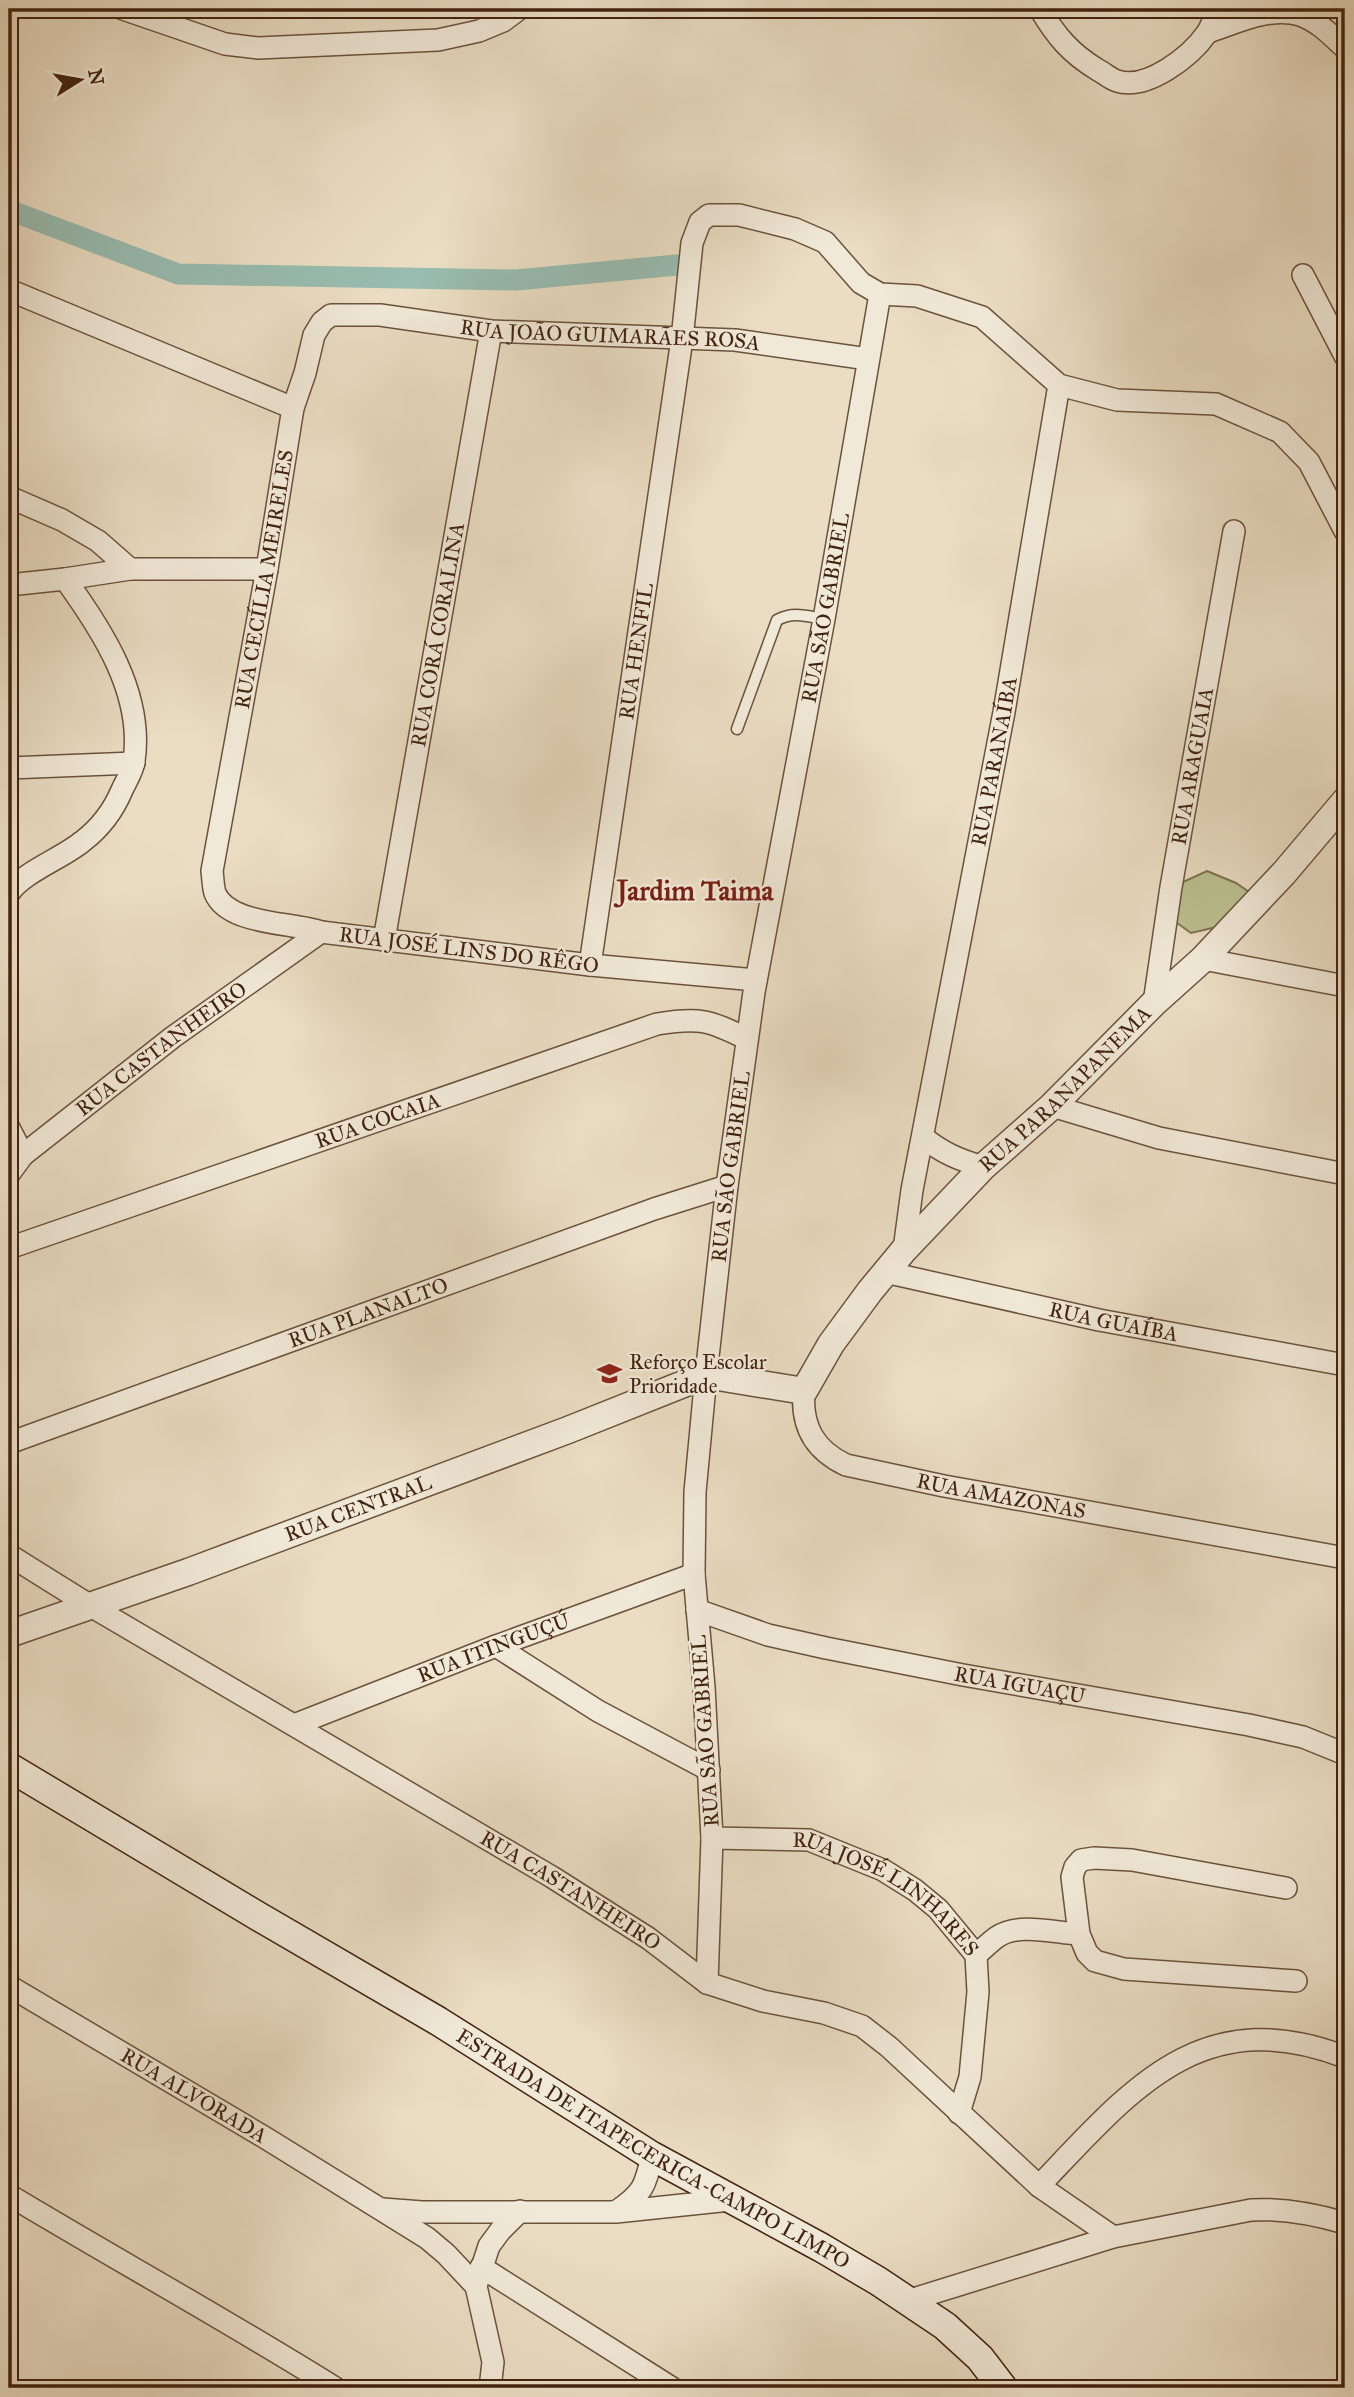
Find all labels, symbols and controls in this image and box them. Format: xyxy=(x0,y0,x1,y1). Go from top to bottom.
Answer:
north arrow xyxy=(46,46,116,116)
text: N xyxy=(83,67,109,87)
street label: RUA JOÃO GUIMARÃES ROSA xyxy=(458,314,762,356)
street label: RUA CECÍLIA MEIRELES xyxy=(229,448,299,711)
street label: RUA SÃO GABRIEL xyxy=(796,510,855,705)
street label: RUA CORÁ CORALINA xyxy=(405,520,470,749)
street label: RUA HENFIL xyxy=(613,581,659,721)
street label: RUA PARANAÍBA xyxy=(965,675,1023,848)
street label: RUA ARAGUAIA xyxy=(1166,685,1219,847)
district label: Jardim Taima xyxy=(613,873,774,908)
street label: RUA JOSÉ LINS DO RÊGO xyxy=(338,920,600,979)
street label: RUA CASTANHEIRO xyxy=(70,976,252,1122)
street label: RUA PARANAPANEMA xyxy=(973,1000,1157,1178)
street label: RUA SÃO GABRIEL xyxy=(706,1069,756,1264)
street label: RUA COCAIA xyxy=(312,1087,444,1154)
street label: RUA PLANALTO xyxy=(285,1272,452,1354)
street label: RUA GUAÍBA xyxy=(1047,1296,1180,1347)
place label: Reforço Escolar Prioridade xyxy=(629,1349,767,1399)
school or university icon: Reforço Escolar Prioridade xyxy=(595,1360,623,1388)
street label: RUA AMAZONAS xyxy=(914,1468,1088,1524)
street label: RUA CENTRAL xyxy=(281,1469,436,1548)
street label: RUA ITINGUÇÚ xyxy=(413,1606,574,1689)
street label: RUA SÃO GABRIEL xyxy=(685,1634,725,1828)
street label: RUA IGUAÇU xyxy=(952,1661,1088,1709)
street label: RUA CASTANHEIRO xyxy=(475,1825,666,1956)
street label: RUA JOSÉ LINHARES xyxy=(792,1827,984,1961)
street label: ESTRADA DE ITAPECERICA-CAMPO LIMPO xyxy=(452,2023,855,2275)
street label: RUA ALVORADA xyxy=(116,2042,272,2149)

